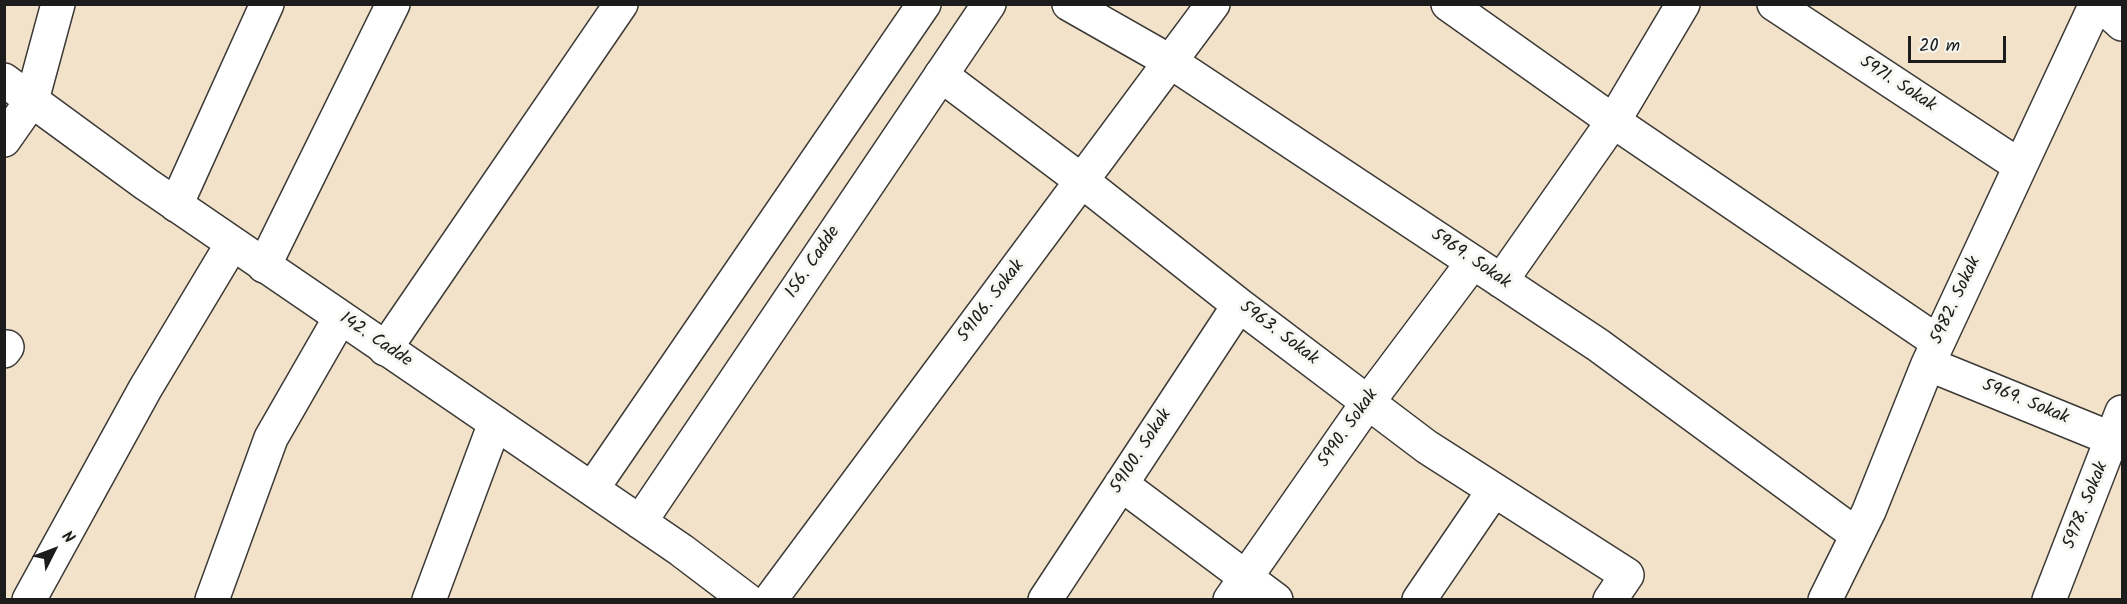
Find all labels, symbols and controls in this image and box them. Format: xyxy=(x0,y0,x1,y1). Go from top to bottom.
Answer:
scale bar xyxy=(1911,24,2008,62)
text: 20 m xyxy=(1919,32,1960,61)
street label: 5971. Sokak xyxy=(1855,52,1939,118)
street label: 156. Cadde xyxy=(782,223,846,303)
street label: 5969. Sokak xyxy=(1426,225,1514,295)
street label: 5982. Sokak xyxy=(1927,254,1987,348)
street label: 59106. Sokak xyxy=(954,257,1030,347)
street label: 5963. Sokak xyxy=(1234,297,1322,371)
street label: 142. Cadde xyxy=(335,309,415,373)
street label: 5969. Sokak xyxy=(1978,376,2072,430)
street label: 5990. Sokak xyxy=(1314,386,1384,472)
street label: 59100. Sokak xyxy=(1107,406,1177,498)
street label: 5978. Sokak xyxy=(2060,459,2114,553)
north arrow xyxy=(24,520,84,580)
text: N xyxy=(55,525,80,550)

